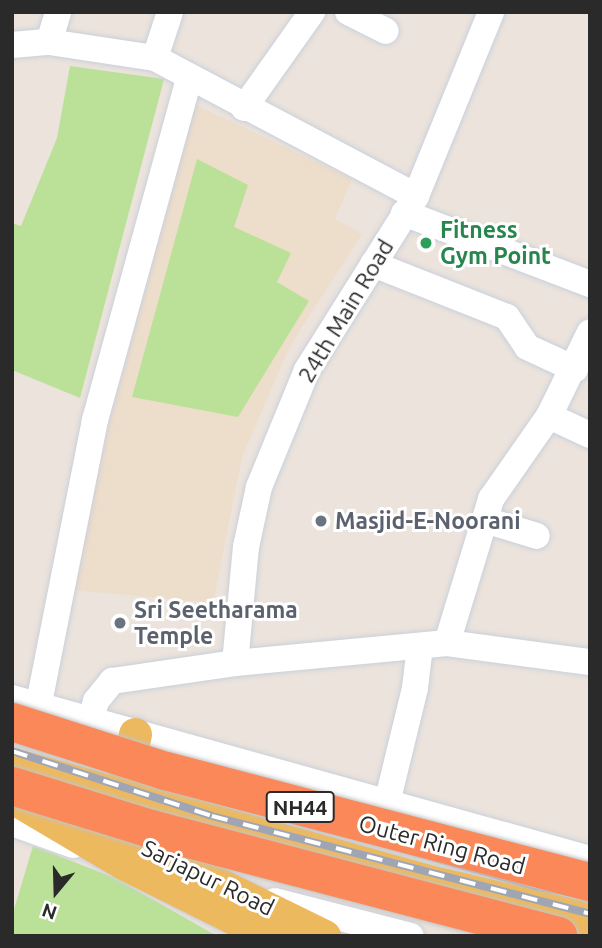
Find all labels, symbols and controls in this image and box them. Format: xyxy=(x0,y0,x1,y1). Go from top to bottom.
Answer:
place label: Fitness Gym Point xyxy=(440,216,551,270)
street label: 24th Main Road xyxy=(292,234,400,388)
marker: Fitness Gym Point xyxy=(418,235,434,251)
place label: Masjid-E-Noorani xyxy=(335,507,521,535)
marker: Masjid-E-Noorani xyxy=(313,513,329,529)
place label: Sri Seetharama Temple xyxy=(134,596,298,650)
marker: Sri Seetharama Temple xyxy=(112,615,128,631)
road number: NH44 xyxy=(265,790,335,824)
street label: Outer Ring Road xyxy=(356,810,528,880)
street label: Sarjapur Road xyxy=(137,834,279,922)
north arrow xyxy=(21,857,91,927)
text: N xyxy=(39,899,59,925)

